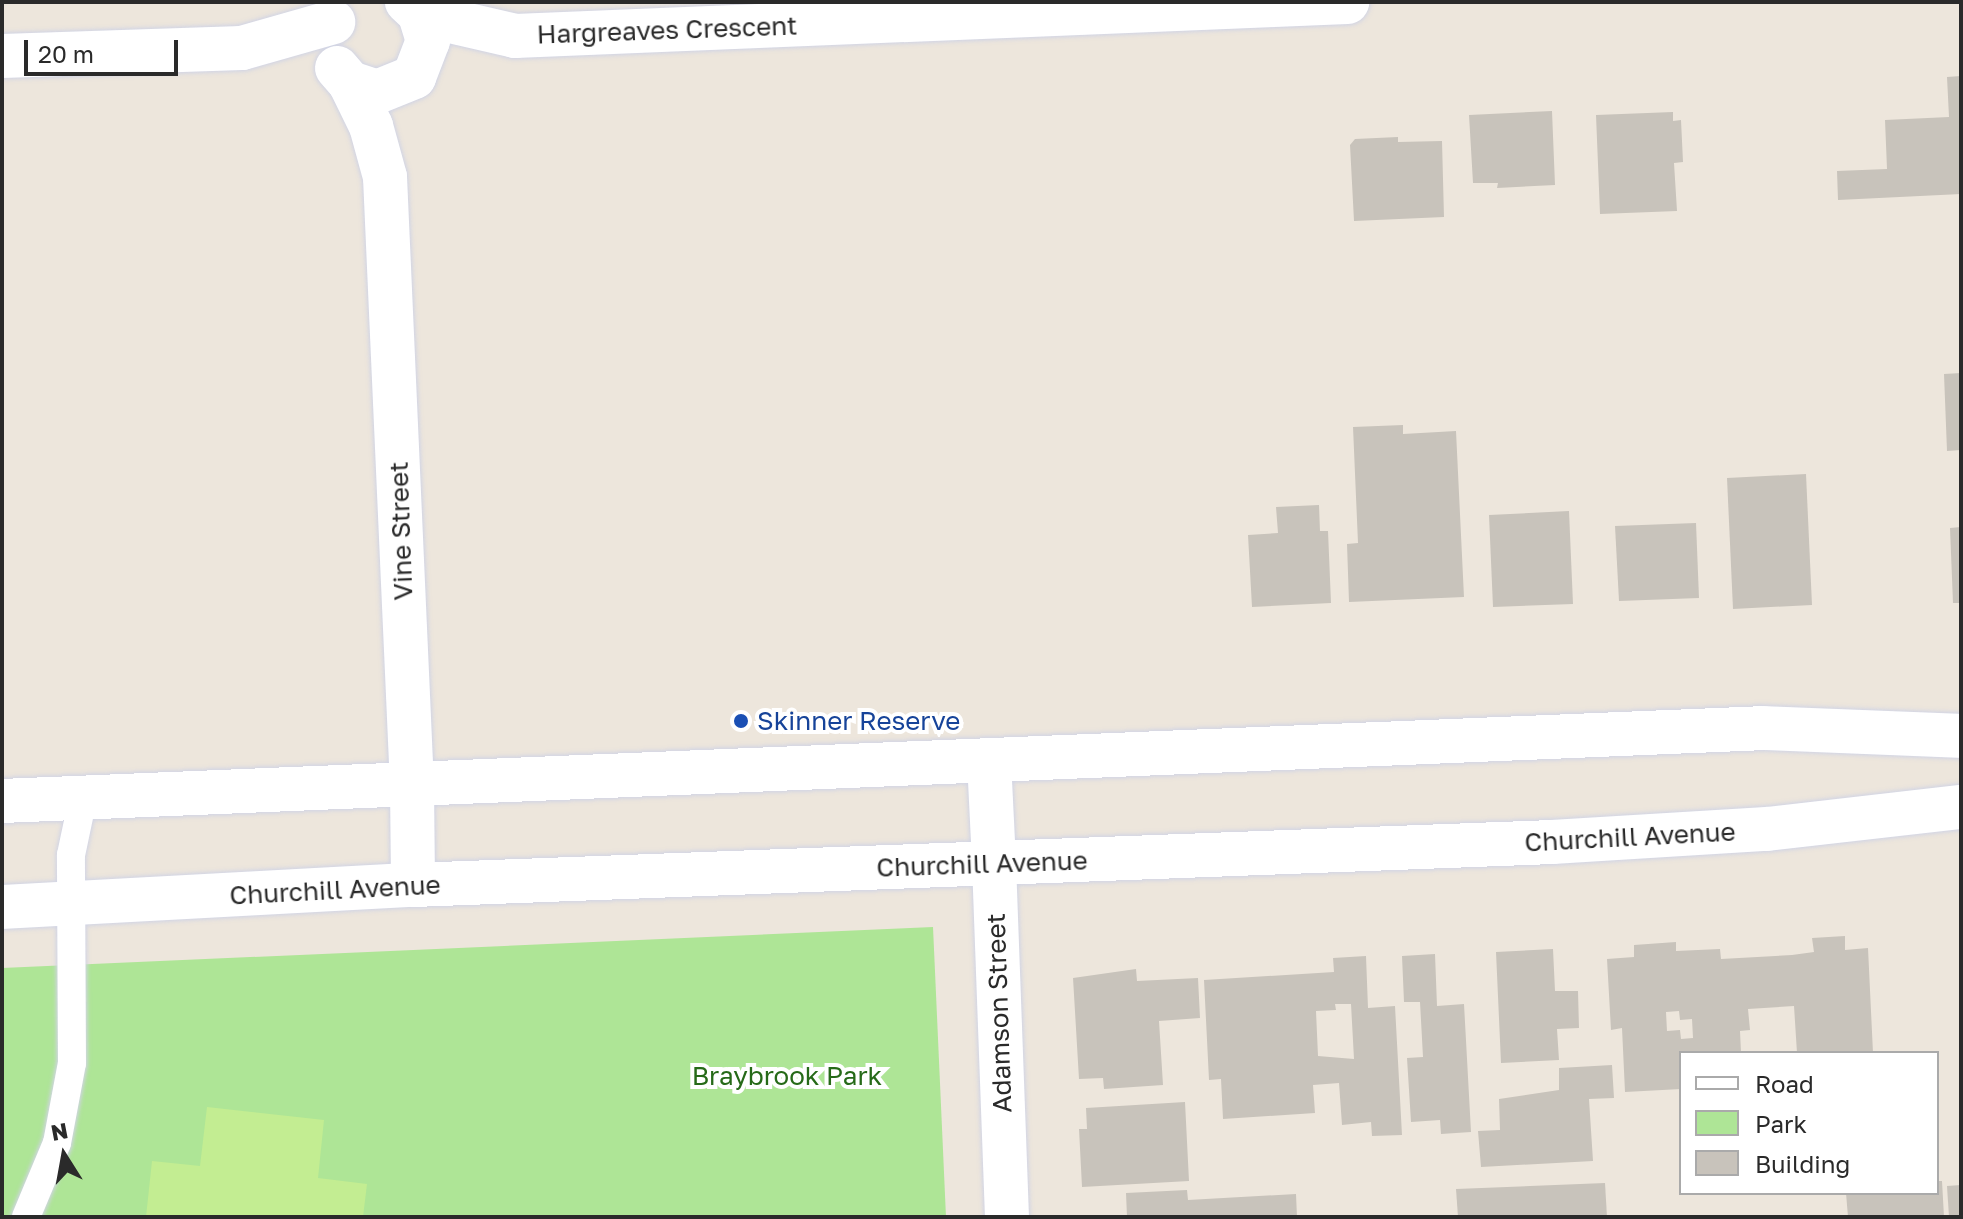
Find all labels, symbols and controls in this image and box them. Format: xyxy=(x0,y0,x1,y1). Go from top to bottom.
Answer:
street label: Hargreaves Crescent xyxy=(536,10,798,50)
scale bar xyxy=(28,24,182,74)
text: 20 m xyxy=(38,39,94,68)
street label: Vine Street xyxy=(383,461,419,601)
place label: Skinner Reserve xyxy=(757,705,960,737)
marker: Skinner Reserve xyxy=(732,712,750,730)
street label: Churchill Avenue xyxy=(1524,816,1736,858)
street label: Churchill Avenue xyxy=(876,845,1088,883)
street label: Churchill Avenue xyxy=(229,869,441,911)
street label: Adamson Street xyxy=(980,913,1018,1113)
legend xyxy=(1679,1051,1939,1195)
park label: Braybrook Park xyxy=(692,1060,882,1092)
text: Road xyxy=(1755,1069,1814,1098)
text: Park xyxy=(1755,1109,1807,1138)
north arrow xyxy=(24,1115,104,1195)
text: N xyxy=(49,1116,70,1146)
text: Building xyxy=(1755,1149,1850,1178)

